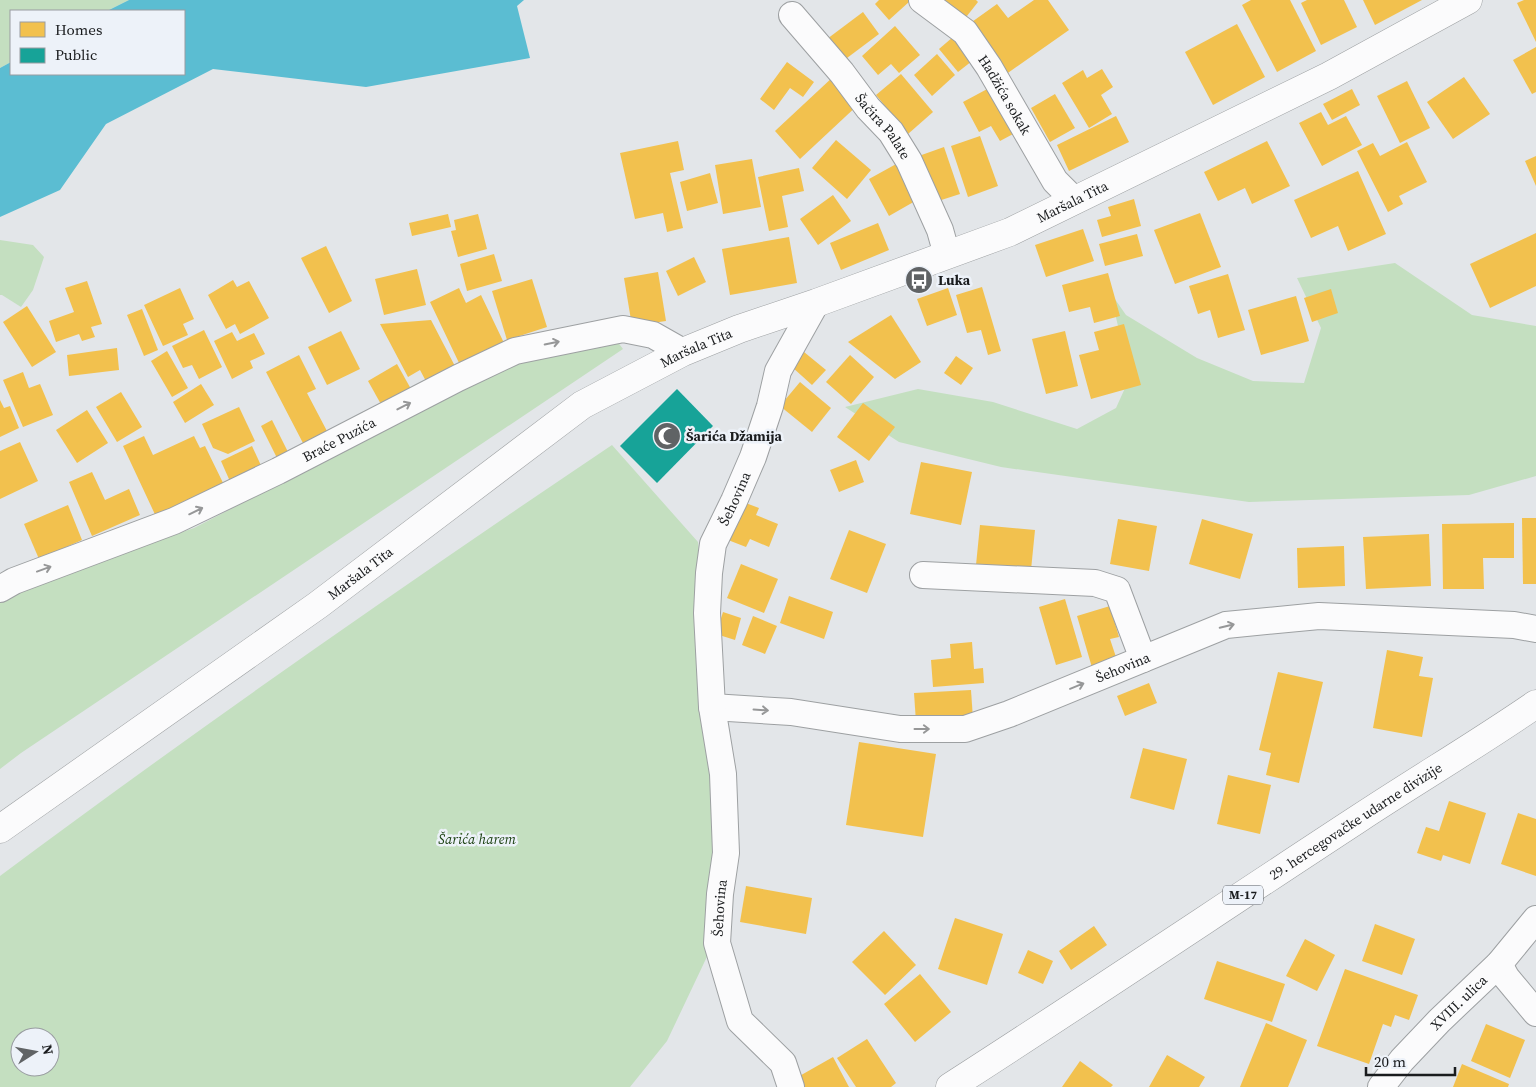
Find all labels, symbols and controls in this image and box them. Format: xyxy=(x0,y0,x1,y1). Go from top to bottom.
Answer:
legend xyxy=(10,10,185,75)
text: Homes xyxy=(55,19,102,40)
text: Public xyxy=(55,44,97,65)
street label: Hadžića sokak xyxy=(973,51,1036,139)
street label: Šačira Palate xyxy=(850,89,916,163)
street label: Maršala Tita xyxy=(1033,175,1112,227)
bus stop icon: Luka xyxy=(904,265,934,295)
place label: Luka xyxy=(938,270,971,290)
street label: Maršala Tita xyxy=(656,323,736,372)
one-way arrow xyxy=(544,338,560,347)
one-way arrow xyxy=(396,401,411,411)
street label: Braće Puzića xyxy=(299,412,380,467)
mosque icon: Šarića Džamija xyxy=(652,421,682,451)
place label: Šarića Džamija xyxy=(686,426,782,446)
street label: Šehovina xyxy=(714,468,756,529)
one-way arrow xyxy=(188,505,203,515)
street label: Maršala Tita xyxy=(324,541,398,604)
one-way arrow xyxy=(36,564,51,573)
one-way arrow xyxy=(1219,621,1235,630)
street label: Šehovina xyxy=(1093,647,1154,687)
one-way arrow xyxy=(1069,681,1084,691)
one-way arrow xyxy=(753,705,769,715)
one-way arrow xyxy=(914,724,930,734)
street label: 29. hercegovačke udarne divizije xyxy=(1265,758,1446,885)
park label: Šarića harem xyxy=(438,829,516,849)
street label: Šehovina xyxy=(707,877,732,937)
road number: M-17 xyxy=(1223,886,1263,904)
street label: XVIII. ulica xyxy=(1426,970,1492,1034)
north arrow xyxy=(10,1027,60,1077)
text: N xyxy=(37,1043,59,1056)
scale bar xyxy=(1366,1044,1455,1076)
text: 20 m xyxy=(1374,1051,1406,1072)

